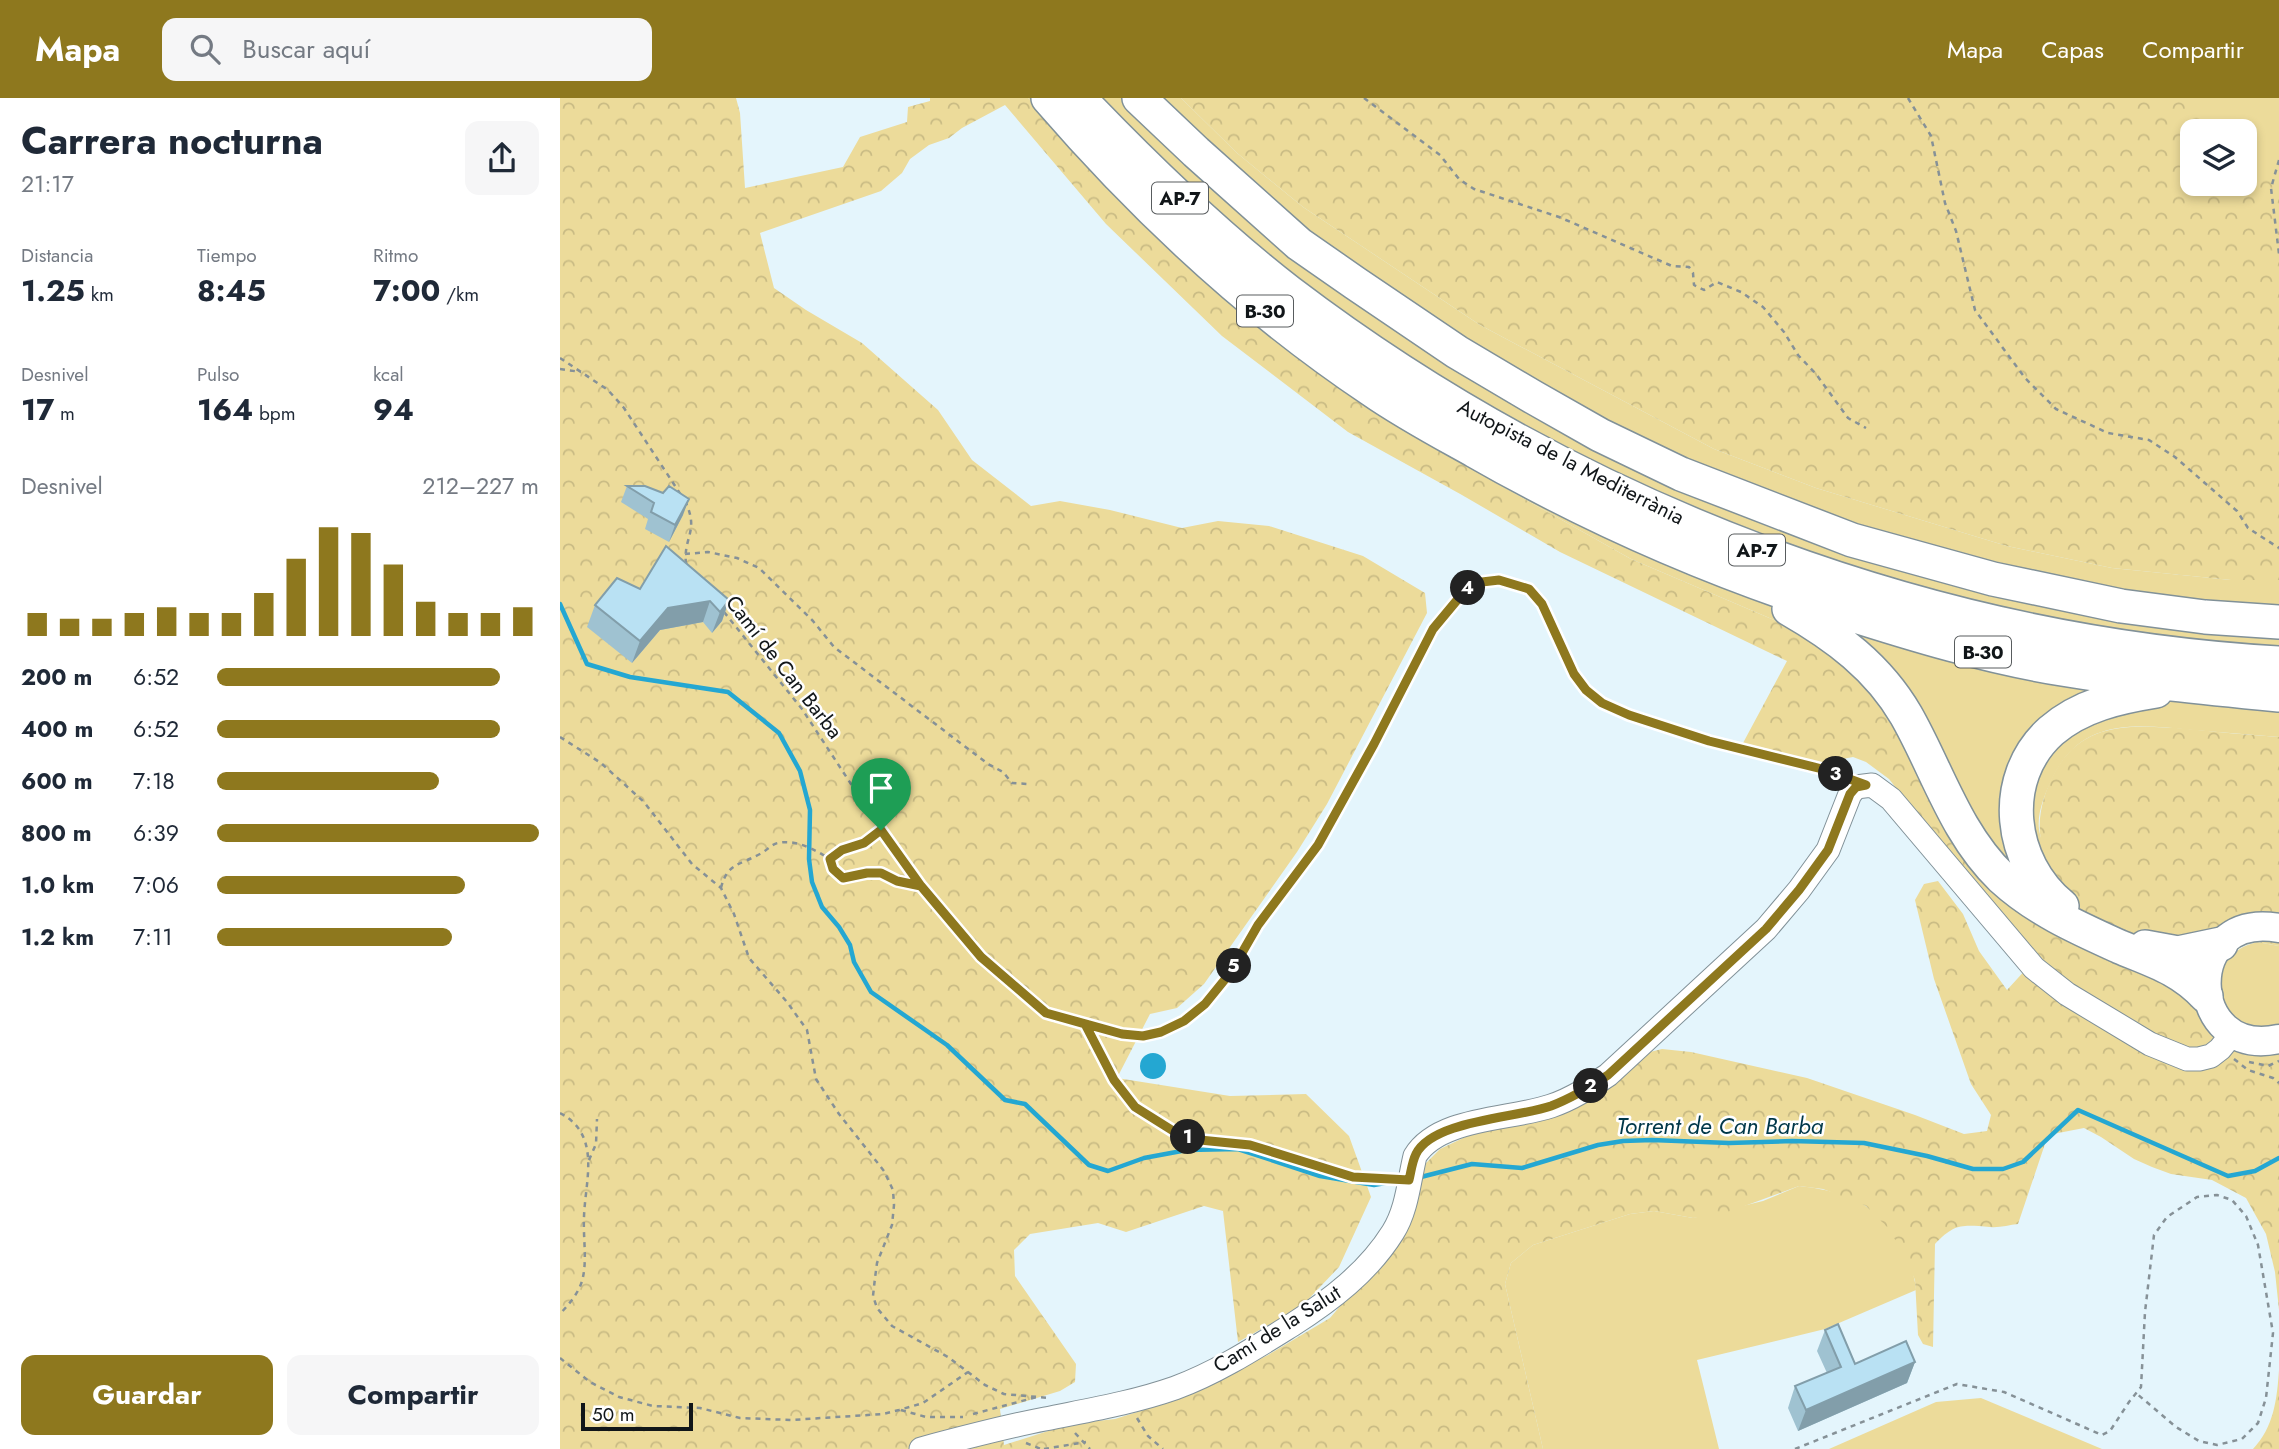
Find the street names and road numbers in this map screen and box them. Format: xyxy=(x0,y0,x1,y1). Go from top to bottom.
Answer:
road number: AP-7 xyxy=(1152,183,1208,214)
road number: B-30 xyxy=(1237,295,1293,326)
street label: Autopista de la Mediterrània xyxy=(1452,392,1690,532)
road number: AP-7 xyxy=(1729,534,1785,565)
street label: Camí de Can Barba xyxy=(718,589,850,745)
road number: B-30 xyxy=(1955,636,2011,667)
street label: Camí de la Salut xyxy=(1207,1278,1347,1380)

